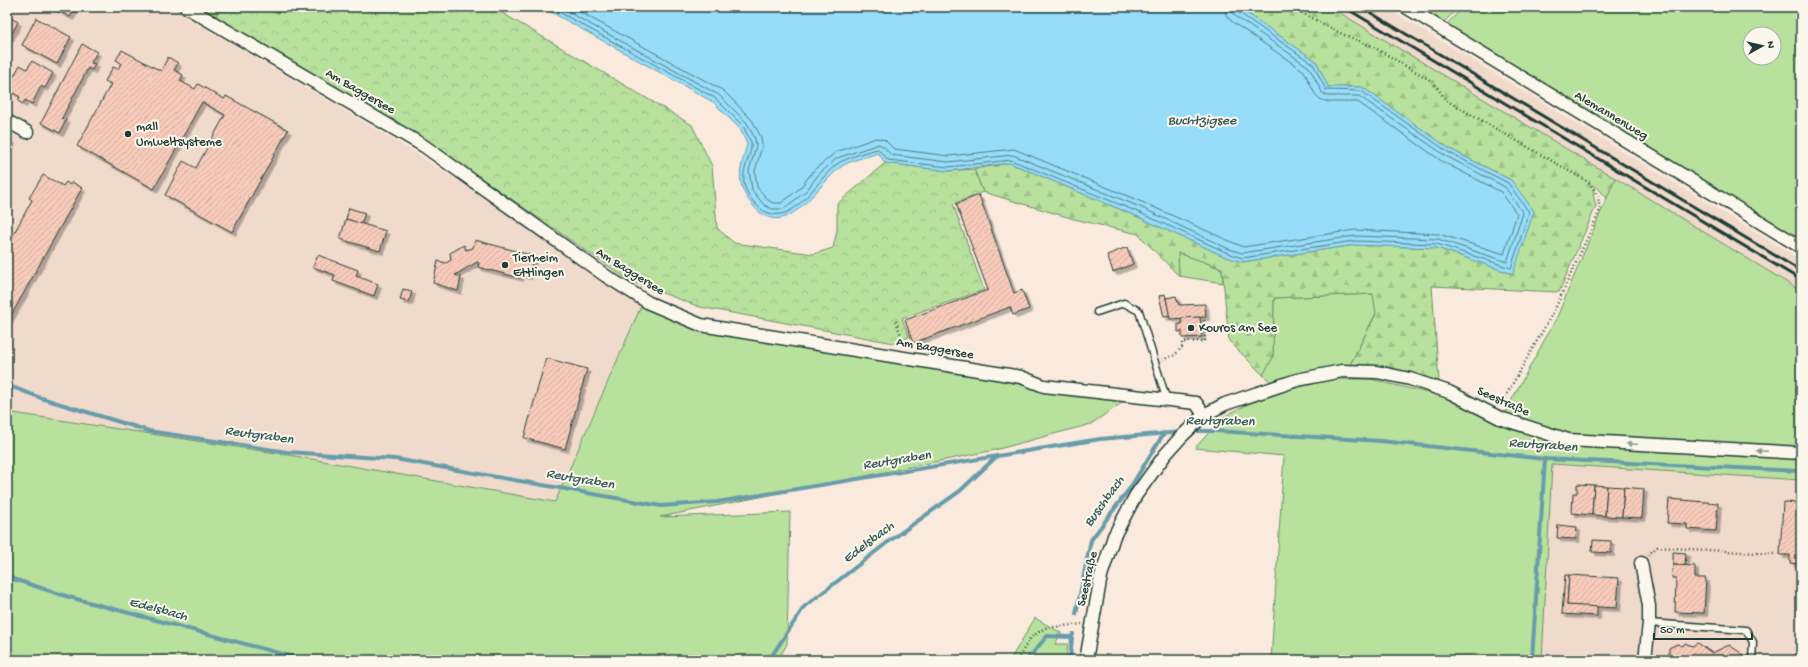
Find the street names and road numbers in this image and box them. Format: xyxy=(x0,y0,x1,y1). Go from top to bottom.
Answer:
street label: Am Baggersee xyxy=(322,66,398,118)
street label: Alemannenweg xyxy=(1572,88,1650,144)
street label: Am Baggersee xyxy=(593,245,667,299)
street label: Am Baggersee xyxy=(895,335,975,363)
street label: Seestraße xyxy=(1474,384,1532,420)
street label: Seestraße xyxy=(1074,550,1102,608)

